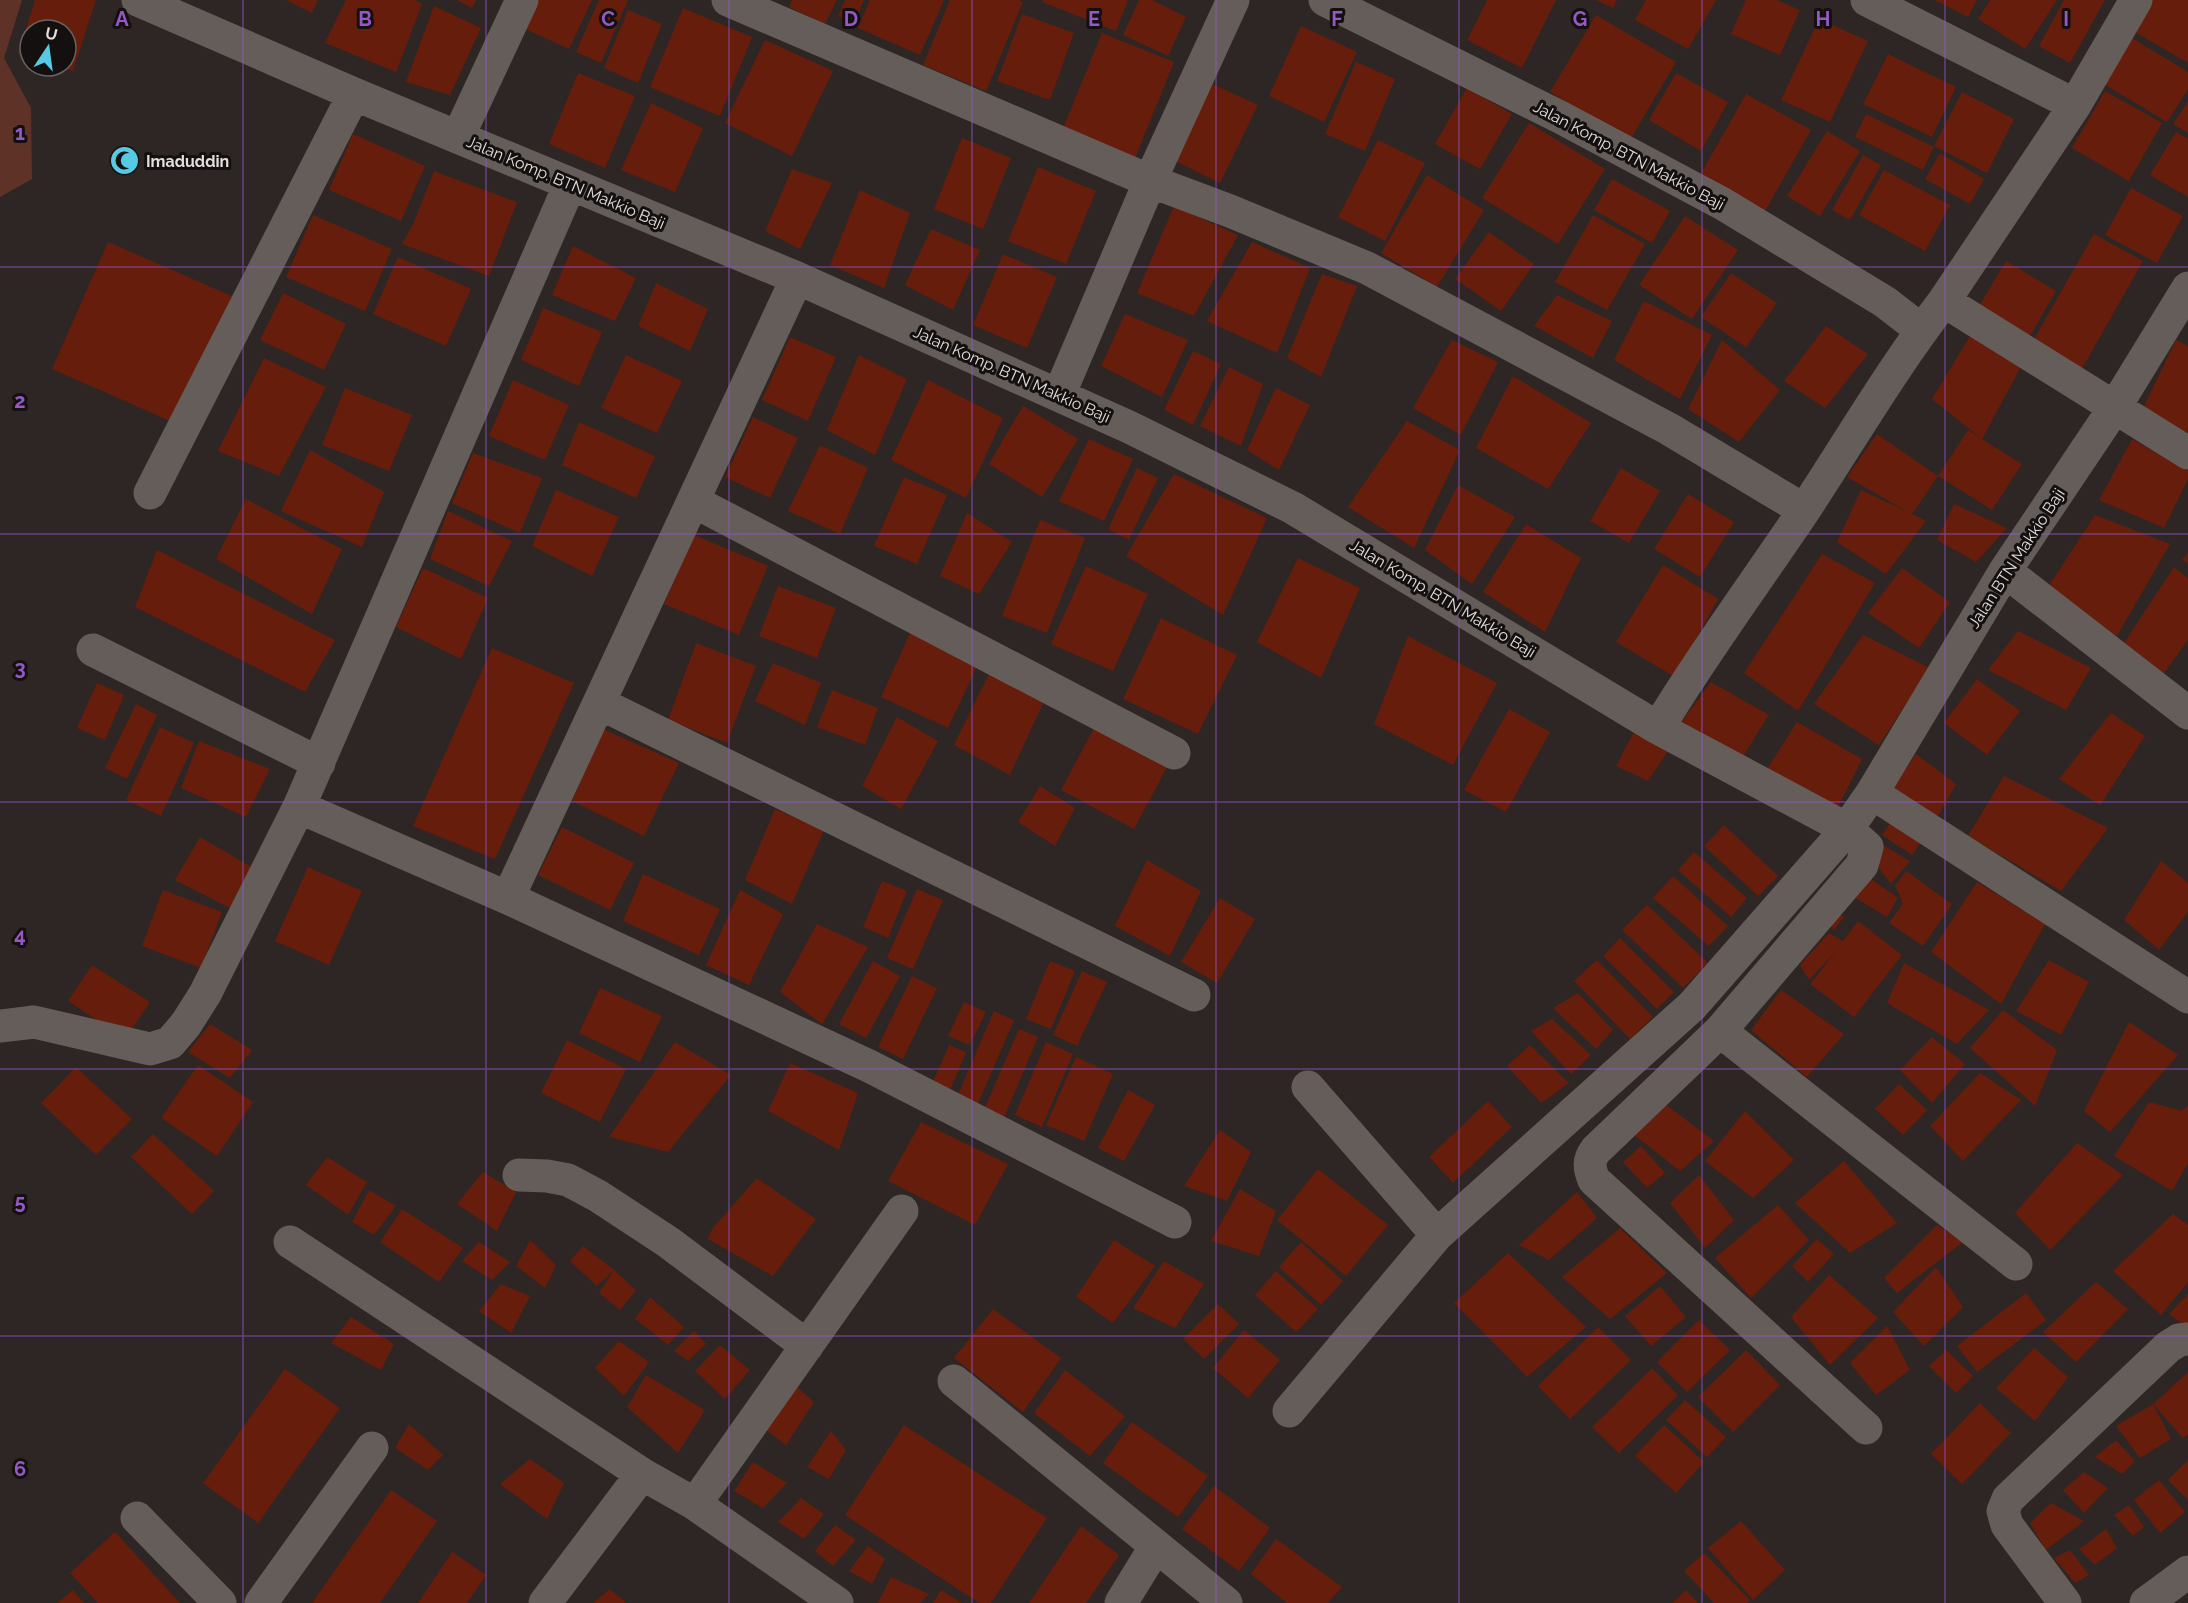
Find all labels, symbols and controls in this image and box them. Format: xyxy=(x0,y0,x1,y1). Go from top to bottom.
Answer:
text: A xyxy=(115,7,129,31)
text: B xyxy=(358,7,372,31)
text: C xyxy=(601,7,615,31)
text: D xyxy=(844,7,858,31)
text: E xyxy=(1088,7,1100,31)
text: F xyxy=(1331,7,1343,31)
text: G xyxy=(1573,7,1587,31)
text: H xyxy=(1816,7,1830,31)
text: I xyxy=(2063,7,2069,31)
north arrow xyxy=(18,18,78,78)
text: U xyxy=(43,23,59,44)
street label: Jalan Komp. BTN Makkio Baji xyxy=(1530,97,1728,214)
text: 1 xyxy=(15,121,25,145)
street label: Jalan Komp. BTN Makkio Baji xyxy=(464,132,668,233)
mosque icon: Imaduddin xyxy=(109,145,141,177)
place label: Imaduddin xyxy=(146,152,229,171)
street label: Jalan Komp. BTN Makkio Baji xyxy=(910,322,1113,427)
text: 2 xyxy=(14,389,26,413)
street label: Jalan BTN Makkio Baji xyxy=(1964,485,2069,632)
street label: Jalan Komp. BTN Makkio Baji xyxy=(1346,535,1539,662)
text: 3 xyxy=(14,656,26,680)
text: 4 xyxy=(14,923,26,947)
text: 5 xyxy=(14,1190,26,1214)
text: 6 xyxy=(14,1457,26,1481)

